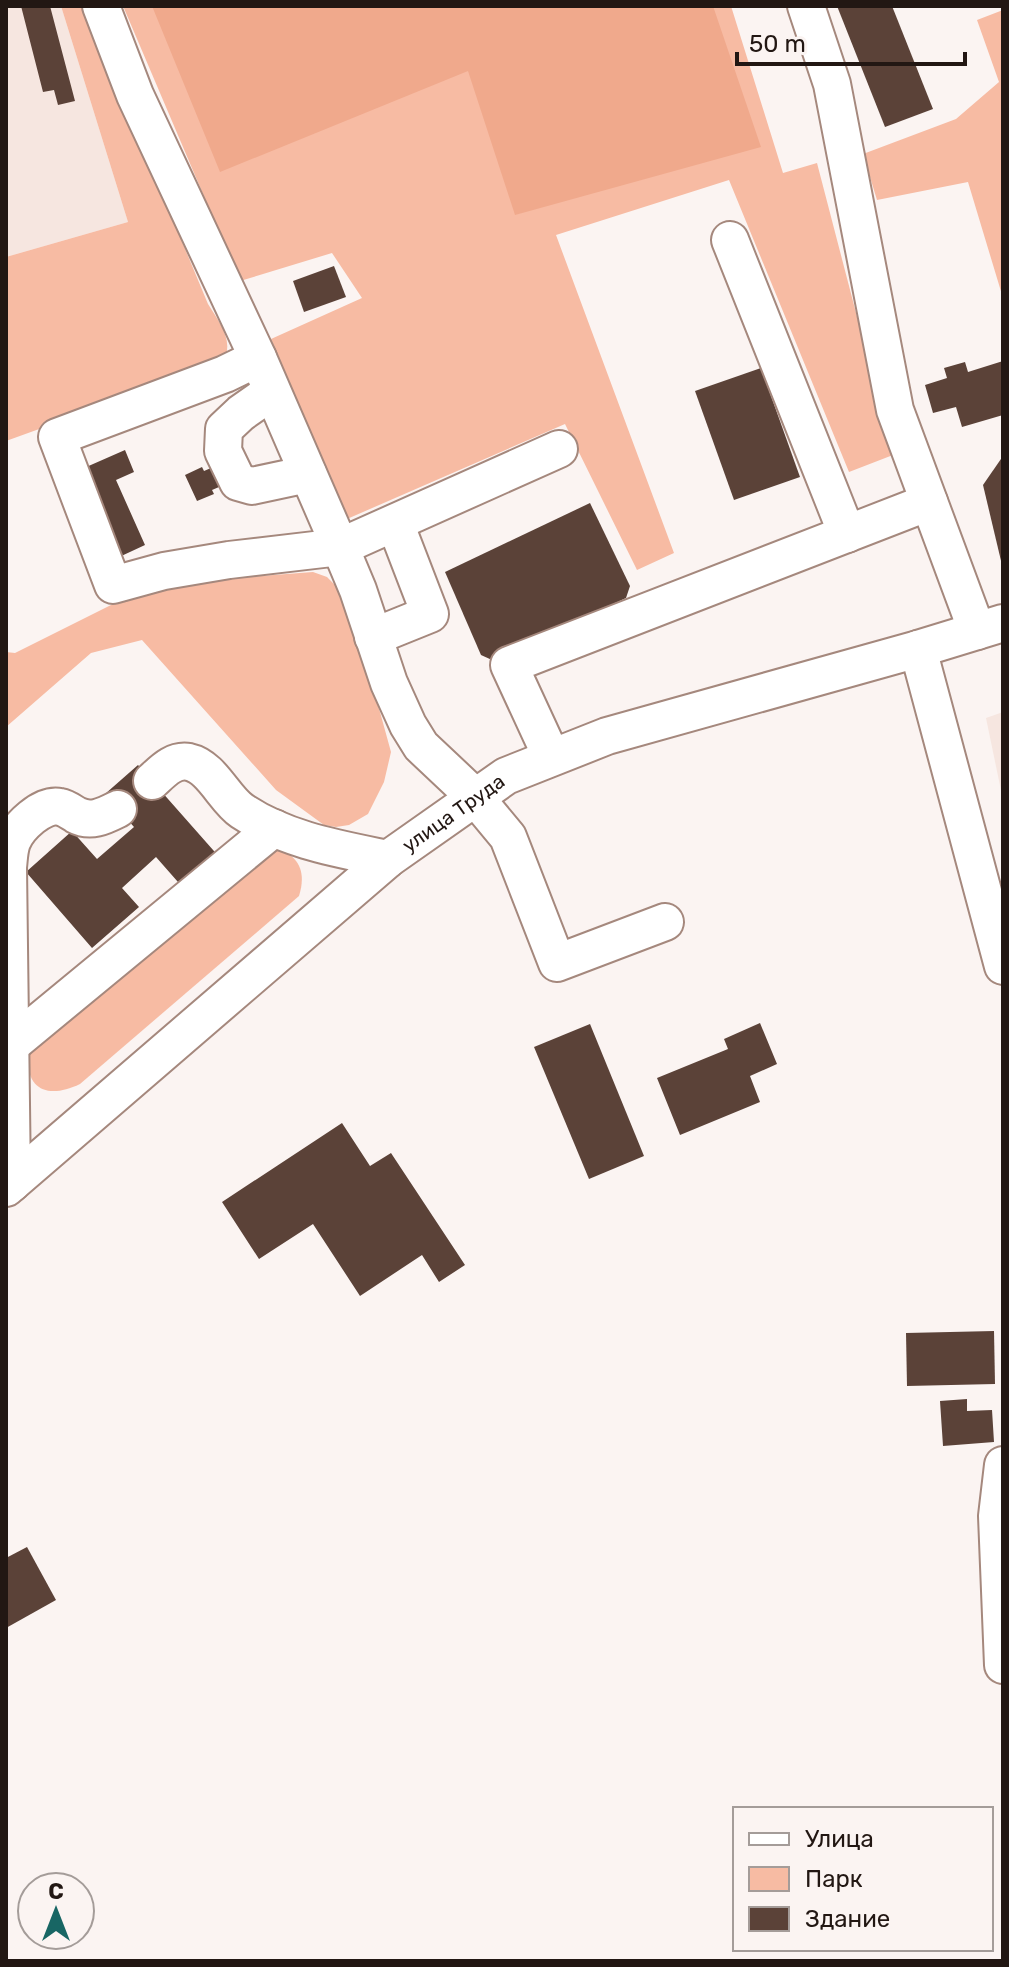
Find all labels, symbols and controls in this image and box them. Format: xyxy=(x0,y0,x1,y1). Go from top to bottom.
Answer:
scale bar xyxy=(737,16,965,66)
text: 50 m xyxy=(749,30,806,58)
street label: улица Труда xyxy=(397,769,509,857)
legend xyxy=(733,1807,993,1951)
text: Улица xyxy=(805,1825,874,1853)
text: Парк xyxy=(805,1865,863,1893)
north arrow xyxy=(16,1871,96,1951)
text: С xyxy=(48,1878,64,1905)
text: Здание xyxy=(805,1905,890,1933)

